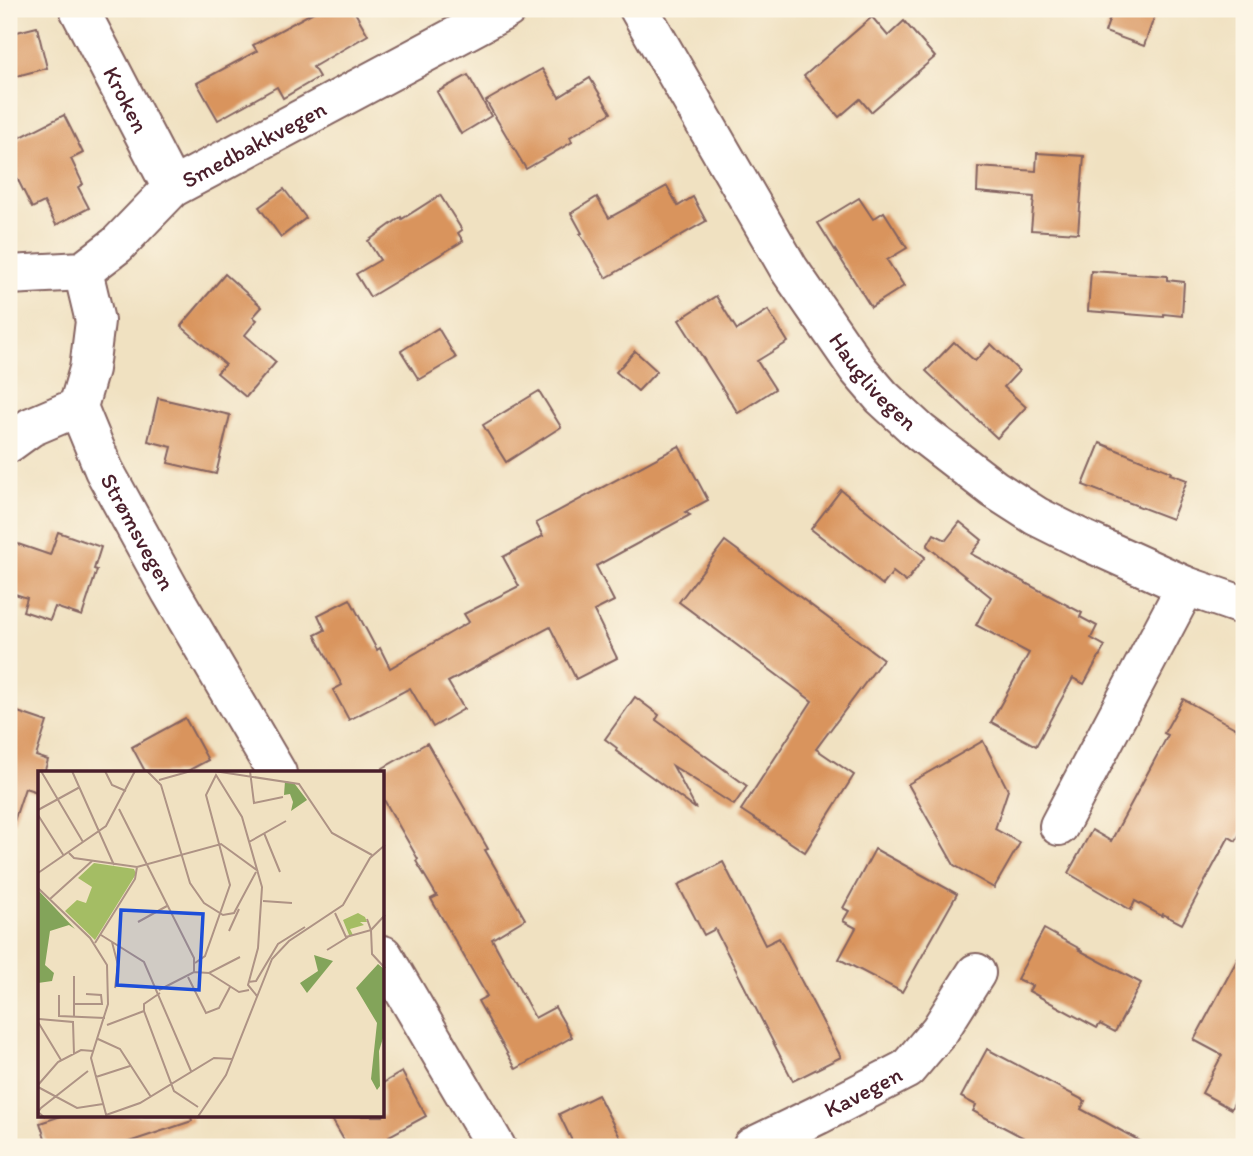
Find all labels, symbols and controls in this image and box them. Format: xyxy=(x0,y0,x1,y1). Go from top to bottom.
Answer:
street label: Kroken xyxy=(97,62,155,138)
street label: Smedbakkvegen xyxy=(177,94,331,194)
street label: Hauglivegen xyxy=(823,327,923,437)
street label: Strømsvegen xyxy=(95,468,181,595)
inset map xyxy=(38,771,385,1118)
street label: Kavegen xyxy=(819,1060,907,1123)

